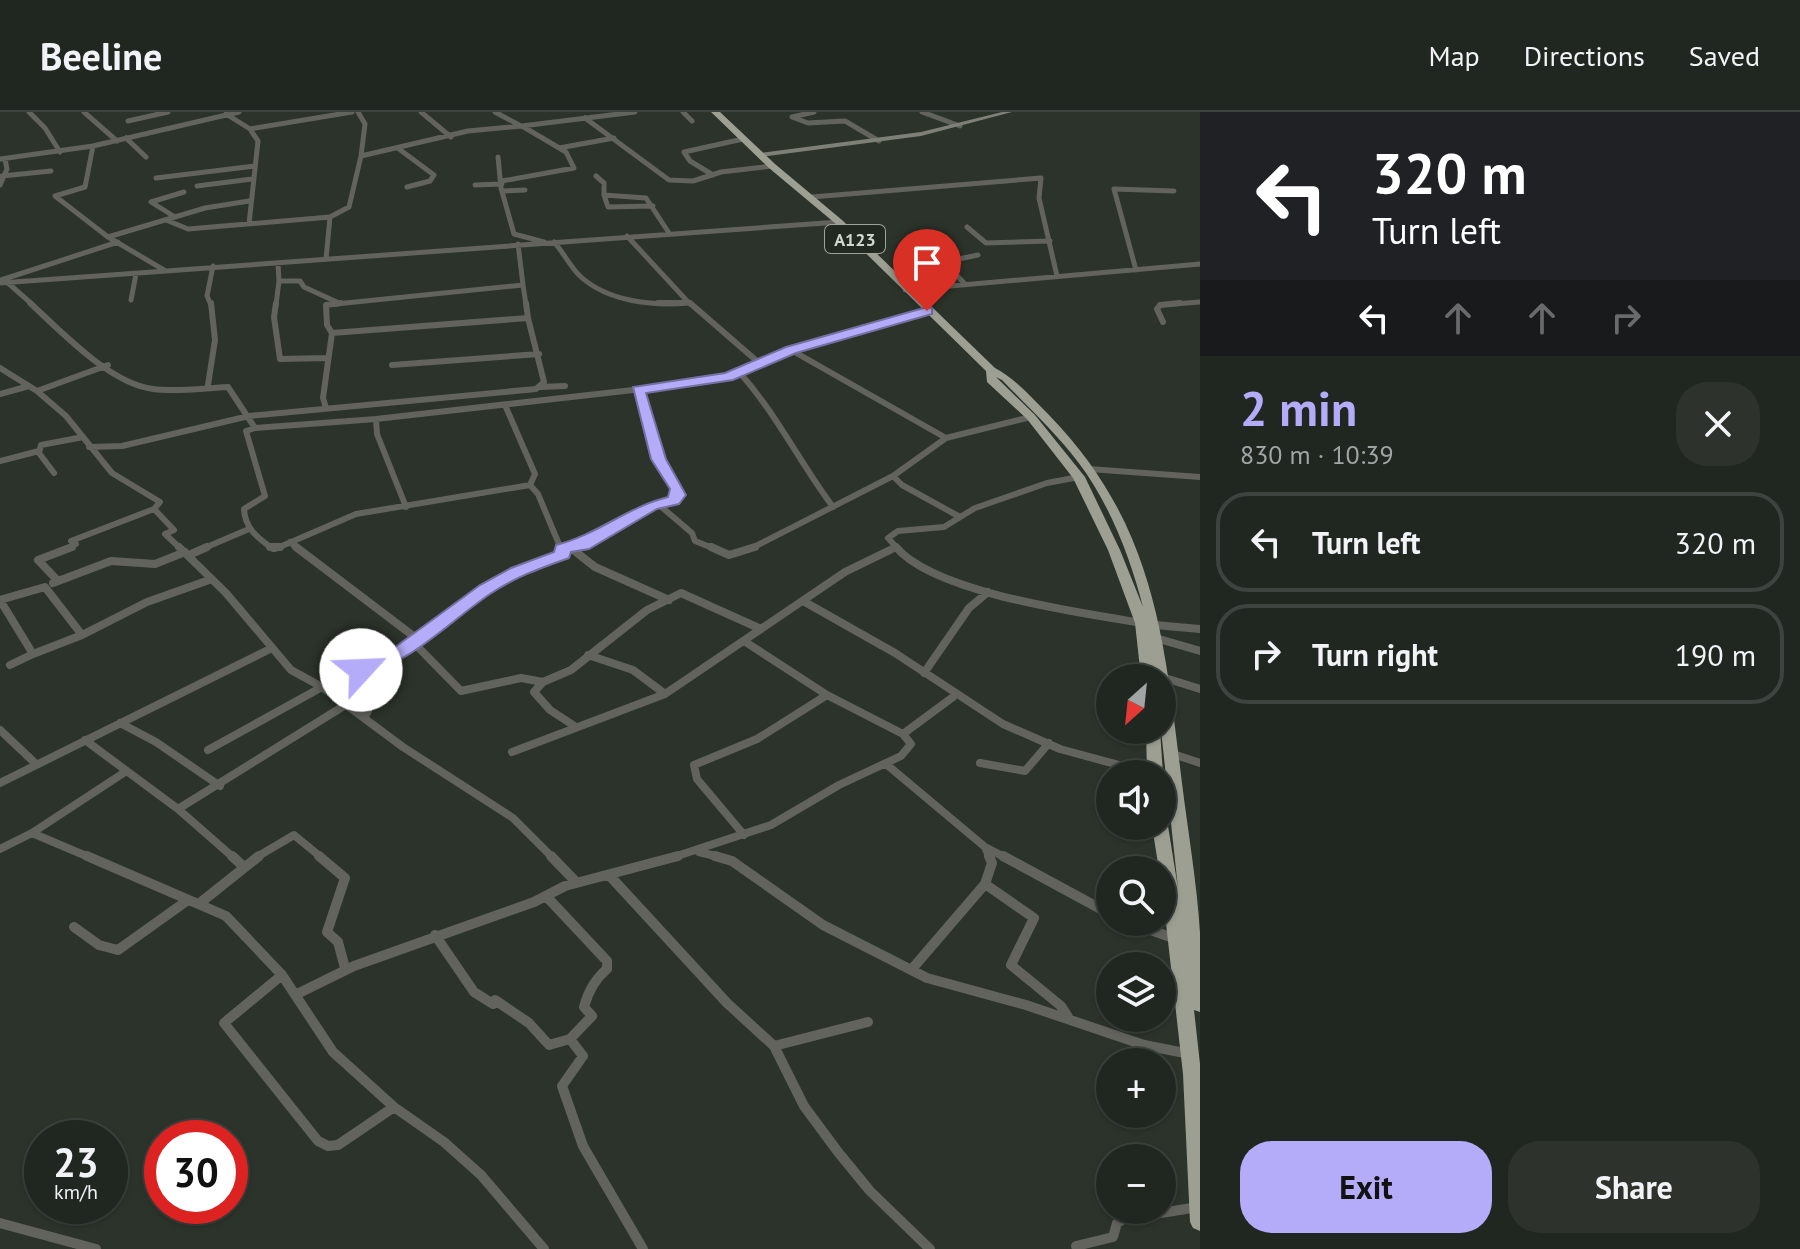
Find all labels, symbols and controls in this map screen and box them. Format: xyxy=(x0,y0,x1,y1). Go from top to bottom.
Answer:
text: Beeline xyxy=(40,31,162,80)
text: Map xyxy=(1429,37,1480,74)
text: Directions xyxy=(1524,37,1645,74)
text: Saved xyxy=(1689,37,1760,74)
text: 320 m xyxy=(1372,137,1527,209)
icon: left xyxy=(1240,144,1344,248)
text: Turn left xyxy=(1372,207,1501,254)
road number: A123 xyxy=(825,225,885,253)
pin xyxy=(893,229,961,311)
icon: arrive xyxy=(905,241,949,285)
icon: left xyxy=(1352,296,1396,340)
icon: ahead xyxy=(1436,296,1480,340)
icon: ahead xyxy=(1520,296,1564,340)
icon: right xyxy=(1604,296,1648,340)
text: 2 min xyxy=(1240,377,1357,439)
button: close xyxy=(1676,382,1760,466)
text: 830 m · 10:39 xyxy=(1240,438,1394,471)
icon: left xyxy=(1244,520,1288,564)
text: Turn left xyxy=(1312,523,1420,562)
text: 320 m xyxy=(1675,523,1756,562)
position arrow xyxy=(319,628,403,712)
icon: right xyxy=(1244,632,1288,676)
text: Turn right xyxy=(1312,635,1438,674)
text: 190 m xyxy=(1675,635,1756,674)
north arrow xyxy=(1096,664,1176,744)
map controls xyxy=(1096,664,1176,1224)
button: sound xyxy=(1096,760,1176,840)
button: search xyxy=(1096,856,1176,936)
button: layers xyxy=(1096,952,1176,1032)
button: + xyxy=(1096,1048,1176,1128)
speed limit sign: 30 xyxy=(144,1120,248,1224)
text: 23 xyxy=(53,1136,99,1188)
button: Exit xyxy=(1240,1141,1492,1233)
button: Share xyxy=(1508,1141,1760,1233)
button: − xyxy=(1096,1144,1176,1224)
text: km/h xyxy=(54,1179,98,1205)

